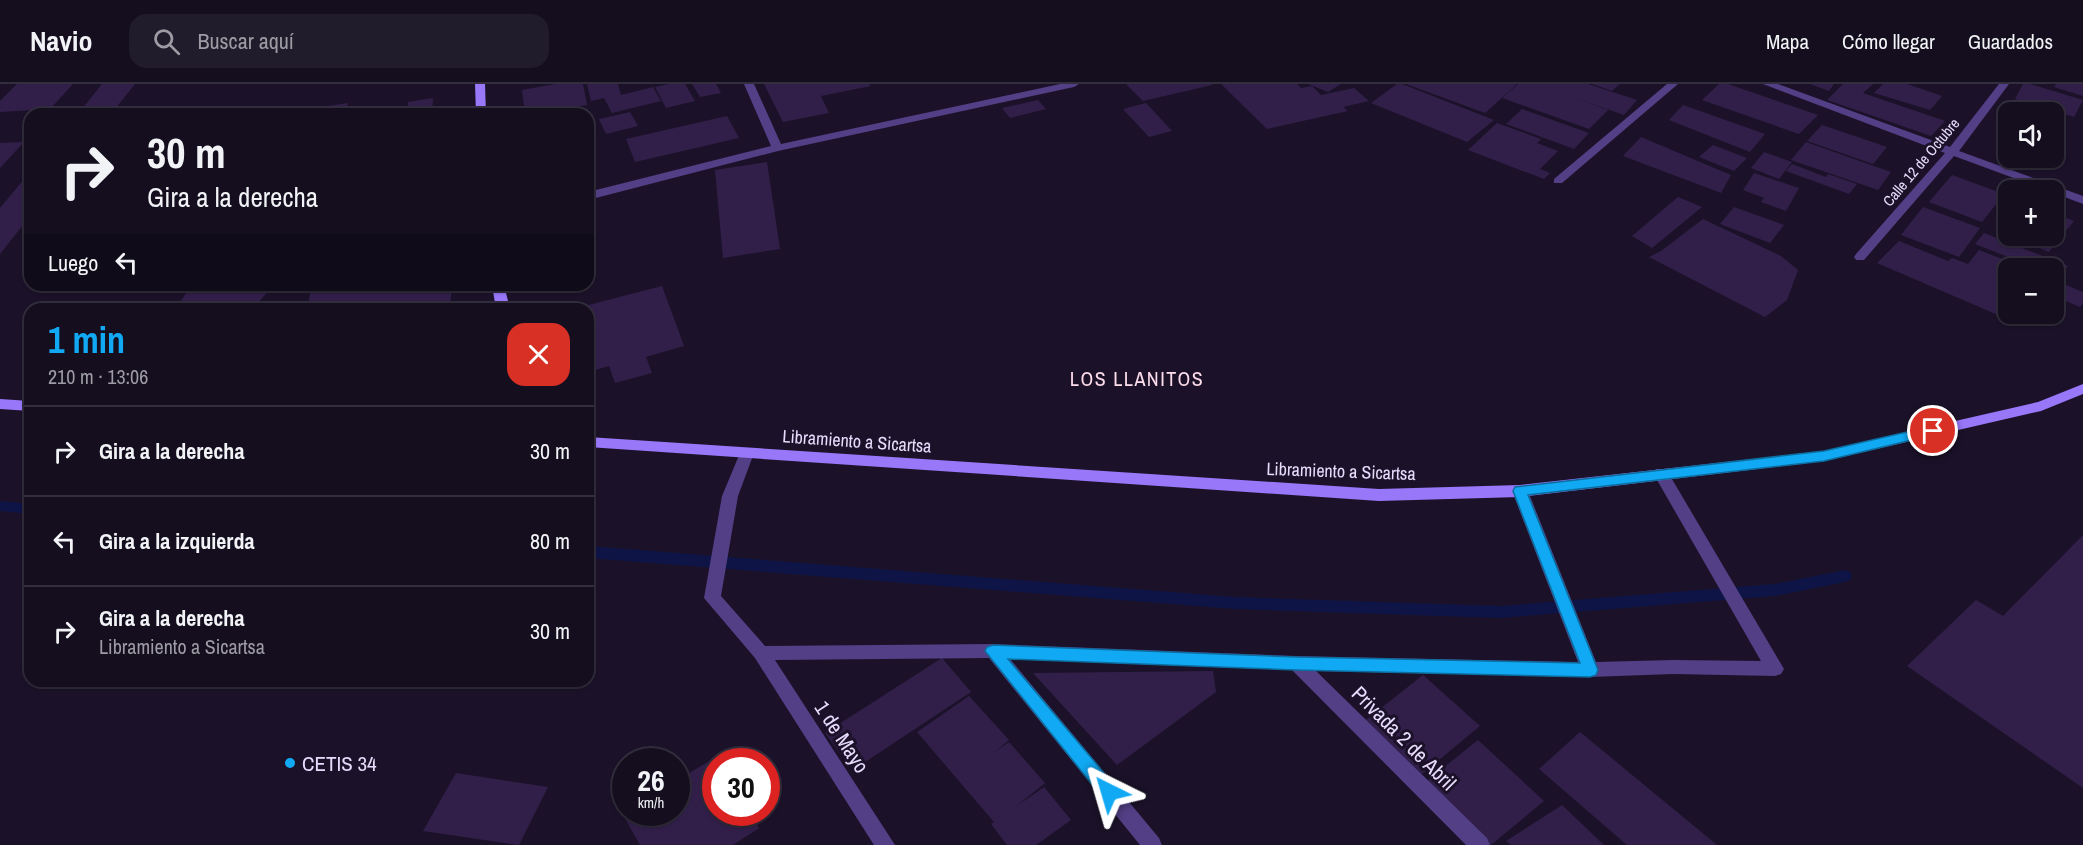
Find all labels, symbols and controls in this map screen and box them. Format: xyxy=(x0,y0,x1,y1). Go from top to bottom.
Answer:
search box xyxy=(129,14,549,68)
text: Navio xyxy=(30,22,93,60)
icon: search xyxy=(150,25,183,58)
text: Buscar aquí xyxy=(198,26,294,56)
text: Mapa xyxy=(1766,27,1809,56)
text: Cómo llegar xyxy=(1842,27,1935,56)
text: Guardados xyxy=(1968,27,2053,56)
map controls xyxy=(1998,102,2064,324)
button: sound xyxy=(1998,102,2064,168)
street label: Calle 12 de Octubre xyxy=(1878,113,1964,211)
text: 30 m xyxy=(147,125,226,181)
icon: right xyxy=(48,132,126,210)
text: Gira a la derecha xyxy=(147,179,318,215)
button: + xyxy=(1998,180,2064,246)
icon: left xyxy=(110,246,143,279)
text: Luego xyxy=(48,248,98,278)
button: − xyxy=(1998,258,2064,324)
text: 1 min xyxy=(48,316,125,364)
button: close xyxy=(507,323,570,386)
text: 210 m · 13:06 xyxy=(48,363,148,390)
district label: LOS LLANITOS xyxy=(1070,365,1204,392)
pin xyxy=(1907,405,1958,456)
icon: arrive xyxy=(1916,414,1949,447)
street label: Libramiento a Sicartsa xyxy=(782,423,932,459)
icon: right xyxy=(48,435,81,468)
text: Gira a la derecha xyxy=(99,436,244,466)
text: 30 m xyxy=(530,436,570,466)
street label: Libramiento a Sicartsa xyxy=(1266,456,1416,486)
icon: left xyxy=(48,525,81,558)
text: Gira a la izquierda xyxy=(99,526,254,556)
text: 80 m xyxy=(530,526,570,556)
text: Gira a la derecha xyxy=(99,603,244,633)
icon: right xyxy=(48,615,81,648)
text: 30 m xyxy=(530,616,570,646)
text: Libramiento a Sicartsa xyxy=(99,633,265,660)
street label: Privada 2 de Abril xyxy=(1345,679,1463,797)
street label: 1 de Mayo xyxy=(808,695,876,779)
speed limit sign: 30 xyxy=(702,748,780,826)
place label: CETIS 34 xyxy=(302,749,377,778)
marker: CETIS 34 xyxy=(283,756,297,770)
text: 26 xyxy=(637,760,665,800)
position arrow xyxy=(1077,760,1141,824)
text: km/h xyxy=(638,792,664,813)

